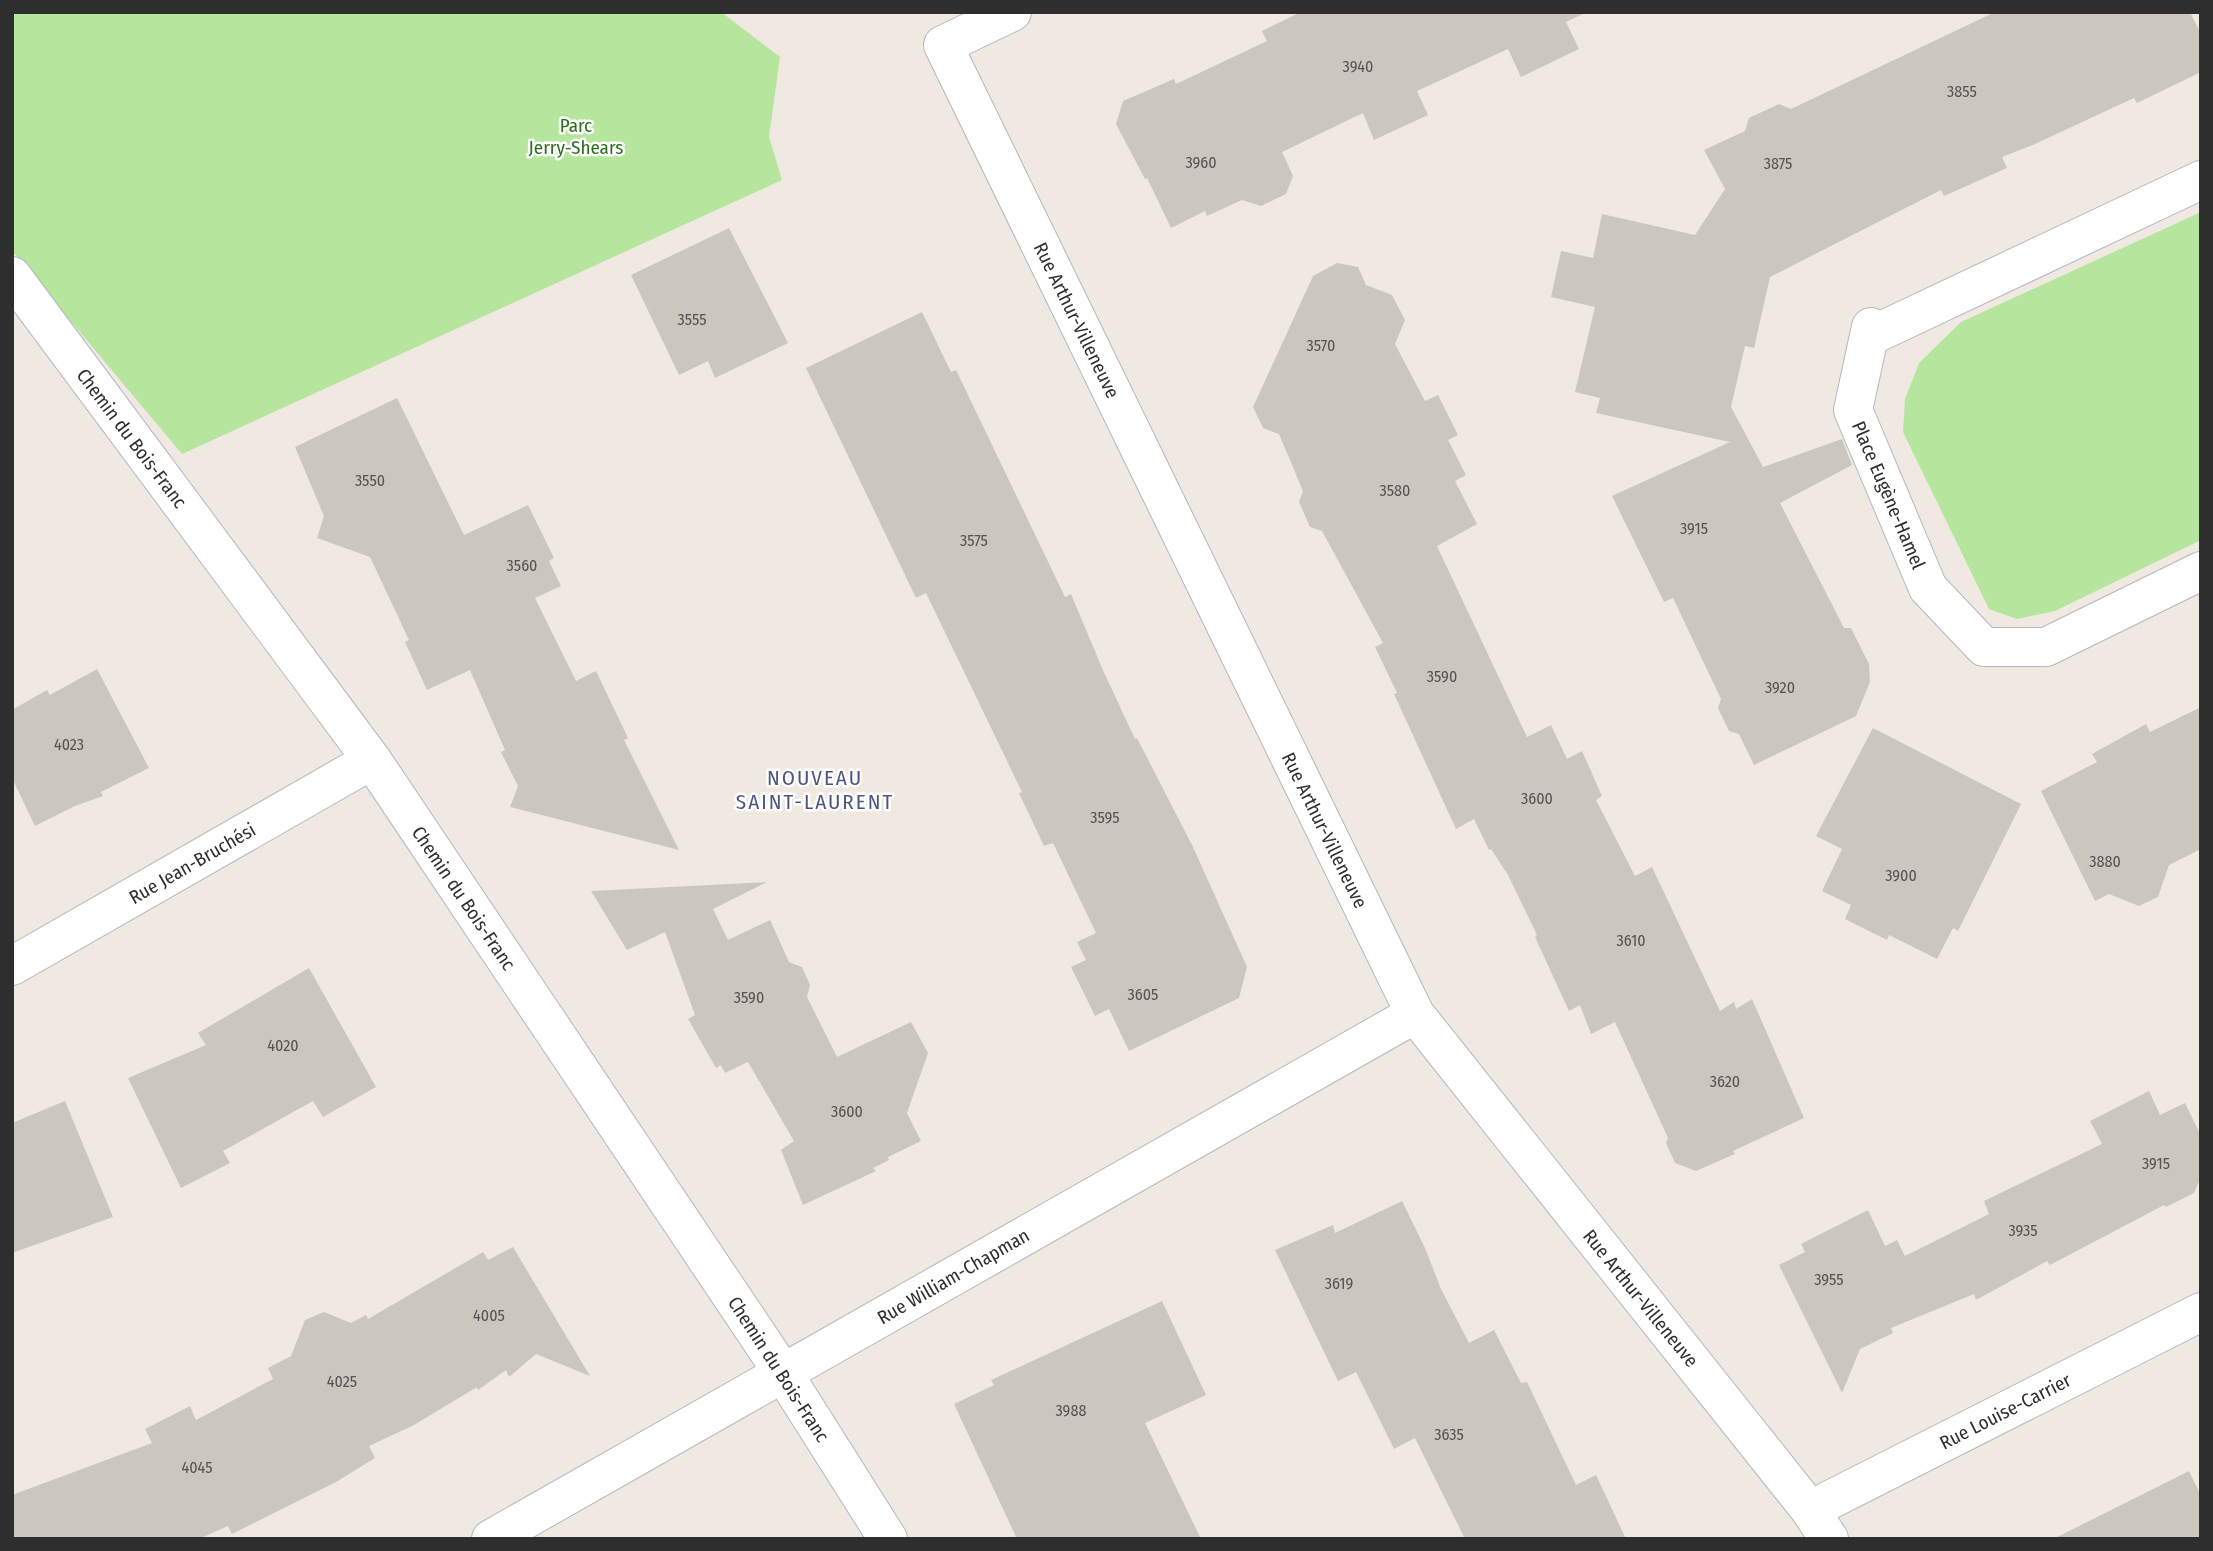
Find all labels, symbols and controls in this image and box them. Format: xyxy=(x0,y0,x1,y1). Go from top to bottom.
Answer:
house number: 3940 xyxy=(1343,57,1373,76)
house number: 3855 xyxy=(1947,82,1977,101)
park label: Parc Jerry-Shears xyxy=(529,114,623,159)
house number: 3960 xyxy=(1185,153,1217,172)
house number: 3875 xyxy=(1764,154,1792,173)
street label: Rue Arthur-Villeneuve xyxy=(1029,239,1124,402)
house number: 3555 xyxy=(677,310,707,329)
house number: 3570 xyxy=(1307,336,1335,355)
street label: Chemin du Bois-Franc xyxy=(72,364,192,513)
street label: Place Eugène-Hamel xyxy=(1847,418,1930,573)
house number: 3550 xyxy=(355,471,385,490)
house number: 3580 xyxy=(1380,481,1410,500)
house number: 3915 xyxy=(1680,519,1708,538)
house number: 3575 xyxy=(960,531,988,550)
house number: 3560 xyxy=(507,556,537,575)
house number: 3590 xyxy=(1427,667,1457,686)
house number: 3920 xyxy=(1765,678,1795,697)
house number: 4023 xyxy=(54,735,84,754)
street label: Rue Arthur-Villeneuve xyxy=(1277,749,1372,912)
district label: NOUVEAU SAINT-LAURENT xyxy=(736,765,894,815)
house number: 3600 xyxy=(1521,789,1553,808)
house number: 3595 xyxy=(1090,808,1120,827)
street label: Rue Jean-Bruchési xyxy=(125,818,260,909)
street label: Chemin du Bois-Franc xyxy=(407,822,520,975)
house number: 3880 xyxy=(2089,852,2121,871)
house number: 3900 xyxy=(1885,866,1917,885)
house number: 3610 xyxy=(1616,931,1646,950)
house number: 3605 xyxy=(1128,985,1158,1004)
house number: 3590 xyxy=(734,988,764,1007)
house number: 4020 xyxy=(267,1036,299,1055)
house number: 3620 xyxy=(1710,1072,1740,1091)
house number: 3600 xyxy=(831,1102,863,1121)
house number: 3915 xyxy=(2142,1154,2170,1173)
house number: 3935 xyxy=(2008,1221,2038,1240)
street label: Rue William-Chapman xyxy=(873,1224,1033,1329)
street label: Rue Arthur-Villeneuve xyxy=(1578,1225,1703,1372)
house number: 3955 xyxy=(1814,1270,1844,1289)
house number: 3619 xyxy=(1325,1274,1353,1293)
street label: Chemin du Bois-Franc xyxy=(723,1292,834,1446)
house number: 4005 xyxy=(473,1306,505,1325)
street label: Rue Louise-Carrier xyxy=(1936,1368,2075,1454)
house number: 4025 xyxy=(327,1372,357,1391)
house number: 3988 xyxy=(1056,1401,1086,1420)
house number: 3635 xyxy=(1434,1425,1464,1444)
house number: 4045 xyxy=(181,1458,213,1477)

